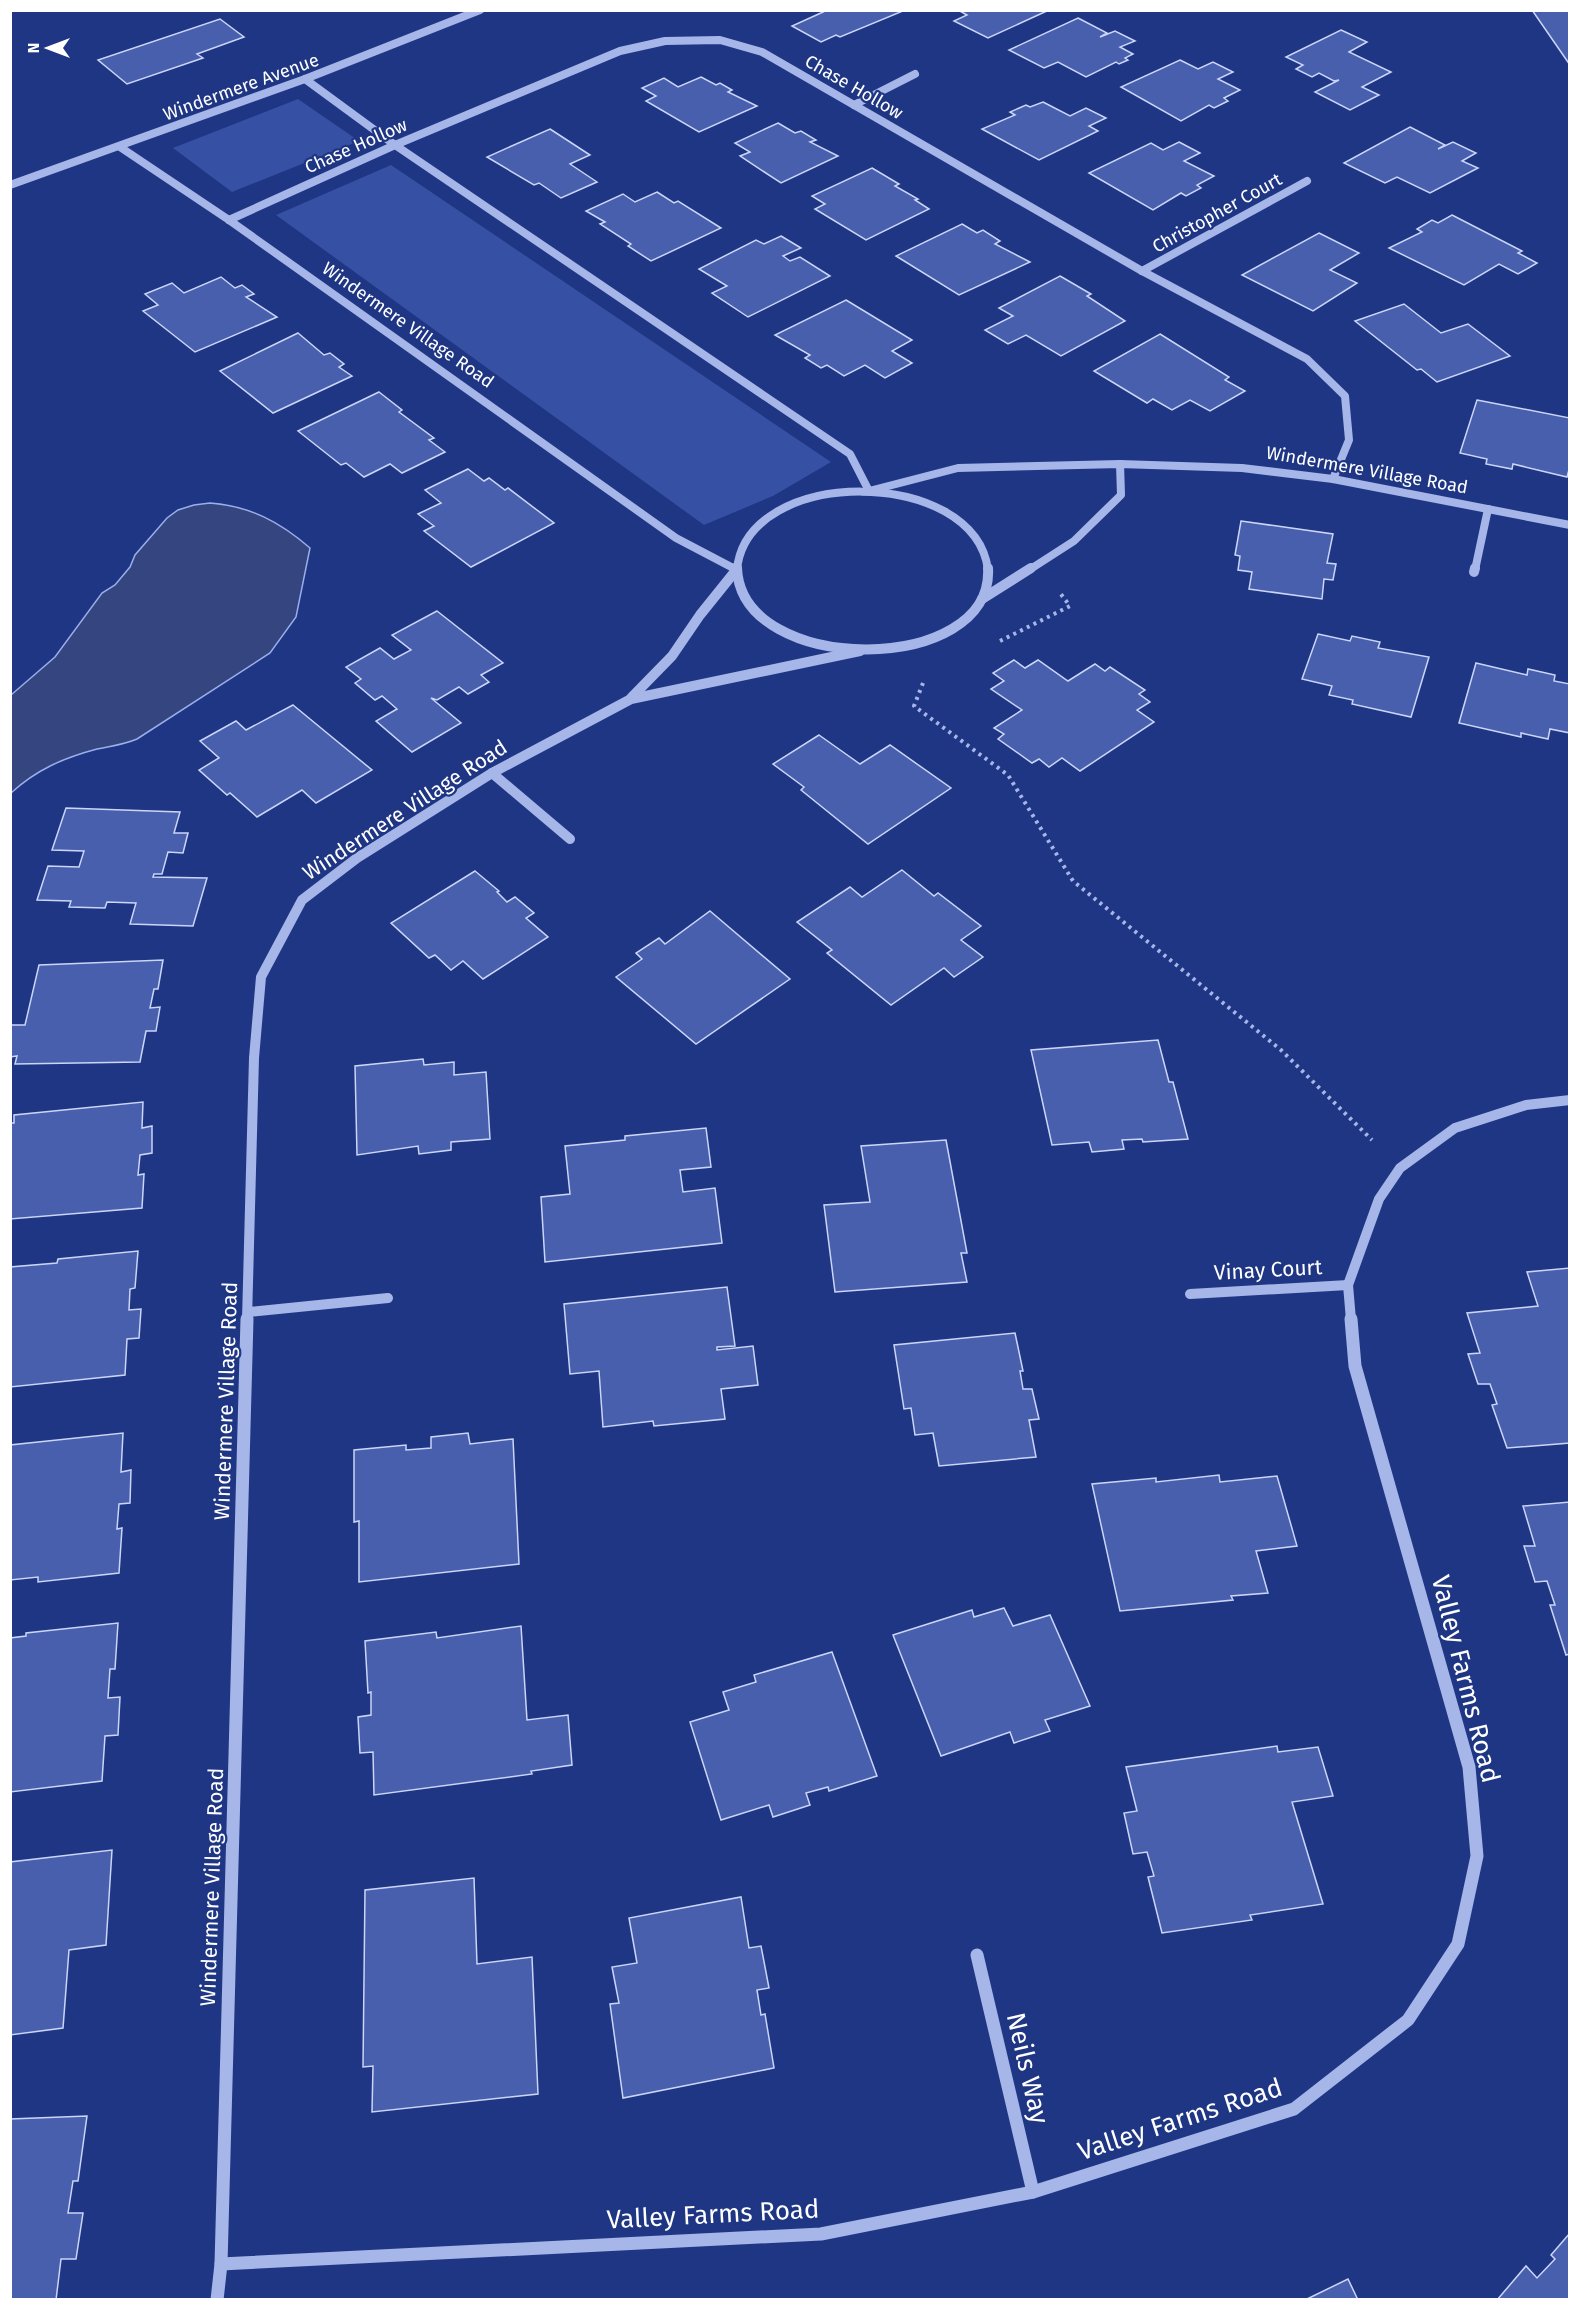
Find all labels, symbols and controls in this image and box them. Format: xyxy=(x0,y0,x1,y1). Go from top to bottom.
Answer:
north arrow xyxy=(18,18,78,78)
text: N xyxy=(24,43,43,53)
street label: Windermere Avenue xyxy=(160,49,322,125)
street label: Chase Hollow xyxy=(801,50,907,124)
street label: Chase Hollow xyxy=(301,114,411,178)
street label: Christopher Court xyxy=(1148,168,1286,258)
street label: Windermere Village Road xyxy=(318,257,498,393)
street label: Windermere Village Road xyxy=(1264,441,1470,499)
street label: Windermere Village Road xyxy=(298,734,512,886)
street label: Vinay Court xyxy=(1213,1254,1323,1286)
street label: Windermere Village Road xyxy=(209,1281,243,1521)
street label: Valley Farms Road xyxy=(1425,1572,1506,1786)
street label: Windermere Village Road xyxy=(195,1767,229,2007)
street label: Neils Way xyxy=(1000,2009,1055,2127)
street label: Valley Farms Road xyxy=(1074,2072,1286,2167)
street label: Valley Farms Road xyxy=(606,2193,820,2236)

